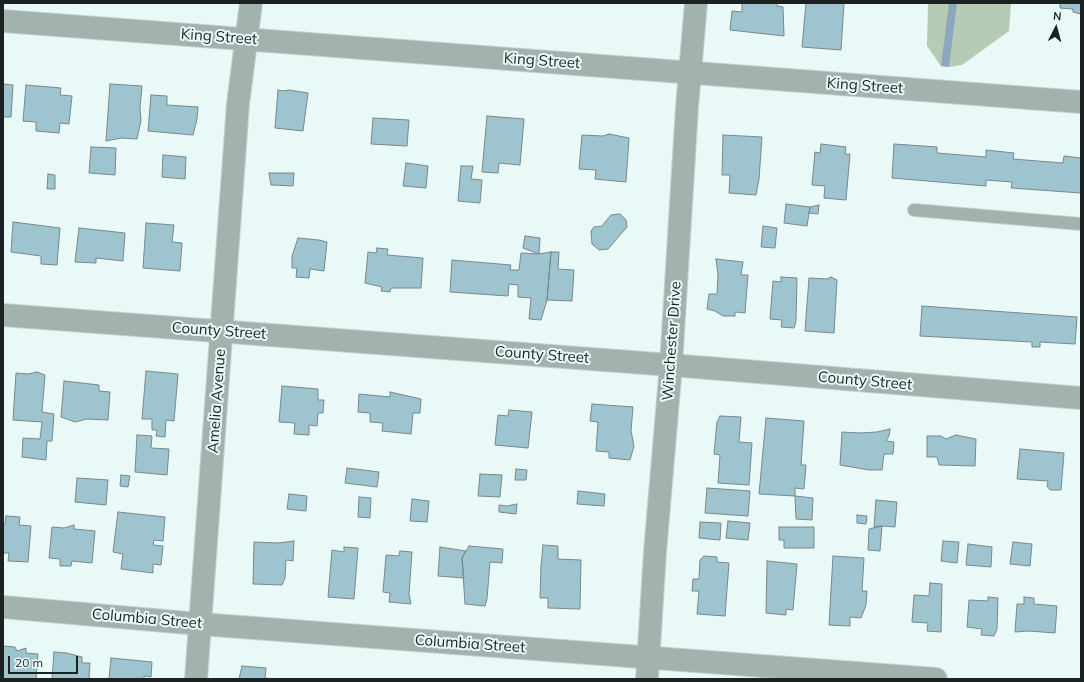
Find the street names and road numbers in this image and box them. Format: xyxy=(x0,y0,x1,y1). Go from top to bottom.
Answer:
street label: King Street xyxy=(180,25,258,49)
street label: King Street xyxy=(503,49,581,73)
street label: King Street xyxy=(826,74,904,98)
street label: Winchester Drive xyxy=(659,281,685,401)
street label: County Street xyxy=(171,319,267,343)
street label: County Street xyxy=(494,343,590,367)
street label: Amelia Avenue xyxy=(204,348,230,454)
street label: County Street xyxy=(817,368,913,394)
street label: Columbia Street xyxy=(91,605,203,633)
street label: Columbia Street xyxy=(414,631,526,657)

